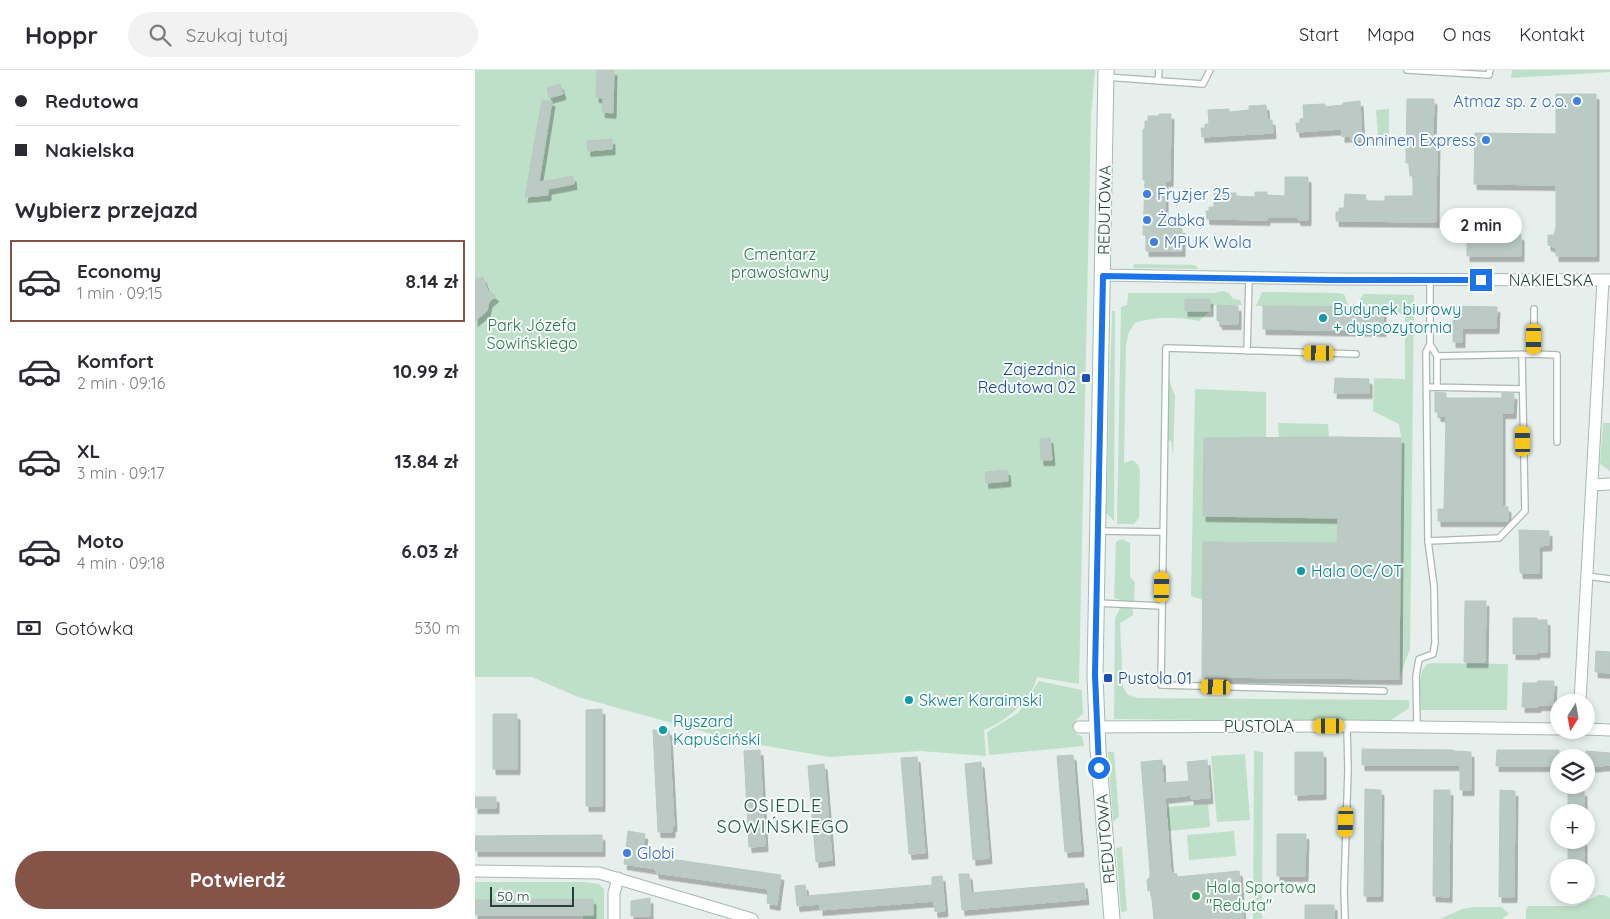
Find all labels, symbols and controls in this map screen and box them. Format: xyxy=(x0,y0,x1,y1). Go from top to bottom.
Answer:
search box xyxy=(128,12,478,57)
text: Hoppr xyxy=(25,20,98,50)
icon: search xyxy=(146,21,174,49)
text: Szukaj tutaj xyxy=(186,23,289,47)
text: Start xyxy=(1299,23,1339,46)
text: Mapa xyxy=(1367,23,1415,46)
text: O nas xyxy=(1443,23,1491,46)
text: Kontakt xyxy=(1519,23,1585,46)
text: Redutowa xyxy=(45,89,139,113)
place label: Atmaz sp. z o.o. xyxy=(1453,91,1567,111)
marker: Atmaz sp. z o.o. xyxy=(1571,95,1583,107)
place label: Onninen Express xyxy=(1354,130,1476,150)
marker: Onninen Express xyxy=(1480,134,1492,146)
text: Nakielska xyxy=(45,138,134,162)
street label: REDUTOWA xyxy=(1093,165,1115,255)
place label: Fryzjer 25 xyxy=(1157,184,1230,204)
marker: Fryzjer 25 xyxy=(1141,188,1153,200)
text: Wybierz przejazd xyxy=(15,196,198,224)
callout: 2 min xyxy=(1440,208,1522,242)
place label: Żabka xyxy=(1157,210,1205,230)
marker: Żabka xyxy=(1141,214,1153,226)
text: 2 min xyxy=(1460,215,1502,235)
place label: MPUK Wola xyxy=(1164,232,1252,252)
marker: MPUK Wola xyxy=(1148,236,1160,248)
park label: Cmentarz prawosławny xyxy=(731,244,829,282)
icon: car xyxy=(17,259,62,304)
text: Economy xyxy=(77,259,161,283)
text: 8.14 zł xyxy=(406,269,458,293)
route end xyxy=(1470,269,1492,291)
street label: NAKIELSKA xyxy=(1509,270,1593,290)
text: 1 min · 09:15 xyxy=(77,283,163,303)
place label: Budynek biurowy + dyspozytornia xyxy=(1333,299,1461,337)
marker: Budynek biurowy + dyspozytornia xyxy=(1317,312,1329,324)
park label: Park Józefa Sowińskiego xyxy=(486,315,578,353)
car xyxy=(1526,324,1541,354)
car xyxy=(1303,345,1334,361)
icon: car xyxy=(17,349,62,394)
text: Komfort xyxy=(77,349,154,373)
text: 10.99 zł xyxy=(393,359,458,383)
place label: Zajezdnia Redutowa 02 xyxy=(978,359,1076,397)
marker: Zajezdnia Redutowa 02 xyxy=(1080,372,1092,384)
text: 2 min · 09:16 xyxy=(77,373,165,393)
car xyxy=(1515,426,1530,456)
icon: car xyxy=(17,439,62,484)
text: XL xyxy=(77,439,100,463)
text: 13.84 zł xyxy=(394,449,458,473)
text: 3 min · 09:17 xyxy=(77,463,164,483)
icon: car xyxy=(17,529,62,574)
text: Moto xyxy=(77,529,124,553)
text: 6.03 zł xyxy=(401,539,458,563)
text: 4 min · 09:18 xyxy=(77,553,165,573)
place label: Hala OC/OT xyxy=(1311,561,1403,581)
marker: Hala OC/OT xyxy=(1295,565,1307,577)
car xyxy=(1154,572,1169,602)
icon: cash xyxy=(15,614,43,642)
text: Gotówka xyxy=(55,616,134,640)
text: 530 m xyxy=(414,618,460,638)
place label: Pustola 01 xyxy=(1118,668,1192,688)
marker: Pustola 01 xyxy=(1102,672,1114,684)
car xyxy=(1200,679,1231,695)
place label: Skwer Karaimski xyxy=(919,690,1042,710)
marker: Skwer Karaimski xyxy=(903,694,915,706)
north arrow xyxy=(1550,694,1595,739)
map controls xyxy=(1550,694,1595,904)
place label: Ryszard Kapuściński xyxy=(673,711,760,749)
street label: PUSTOLA xyxy=(1224,716,1294,736)
car xyxy=(1314,719,1344,734)
marker: Ryszard Kapuściński xyxy=(657,724,669,736)
button: layers xyxy=(1550,749,1595,794)
route start xyxy=(1088,757,1110,779)
street label: REDUTOWA xyxy=(1091,793,1119,885)
district label: OSIEDLE SOWIŃSKIEGO xyxy=(716,794,850,838)
button: + xyxy=(1550,804,1595,849)
car xyxy=(1337,807,1354,837)
place label: Globi xyxy=(637,843,674,863)
marker: Globi xyxy=(621,847,633,859)
button: Potwierdź xyxy=(15,851,460,909)
button: − xyxy=(1550,859,1595,904)
place label: Hala Sportowa "Reduta" xyxy=(1206,877,1316,915)
scale bar xyxy=(490,884,574,907)
text: 50 m xyxy=(497,887,530,905)
marker: Hala Sportowa "Reduta" xyxy=(1190,890,1202,902)

